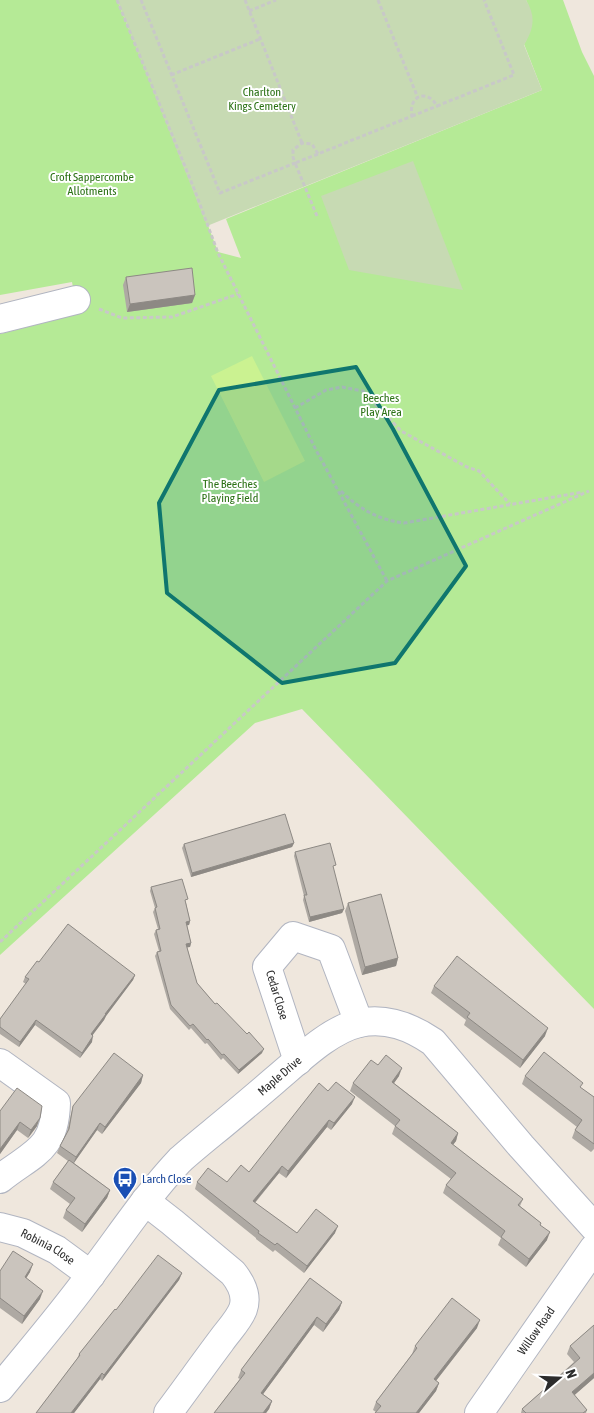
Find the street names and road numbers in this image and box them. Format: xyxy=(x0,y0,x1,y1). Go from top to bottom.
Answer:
street label: Cedar Close xyxy=(263,969,291,1021)
street label: Maple Drive xyxy=(255,1053,304,1098)
street label: Robinia Close xyxy=(18,1226,77,1268)
street label: Willow Road xyxy=(515,1304,558,1358)

